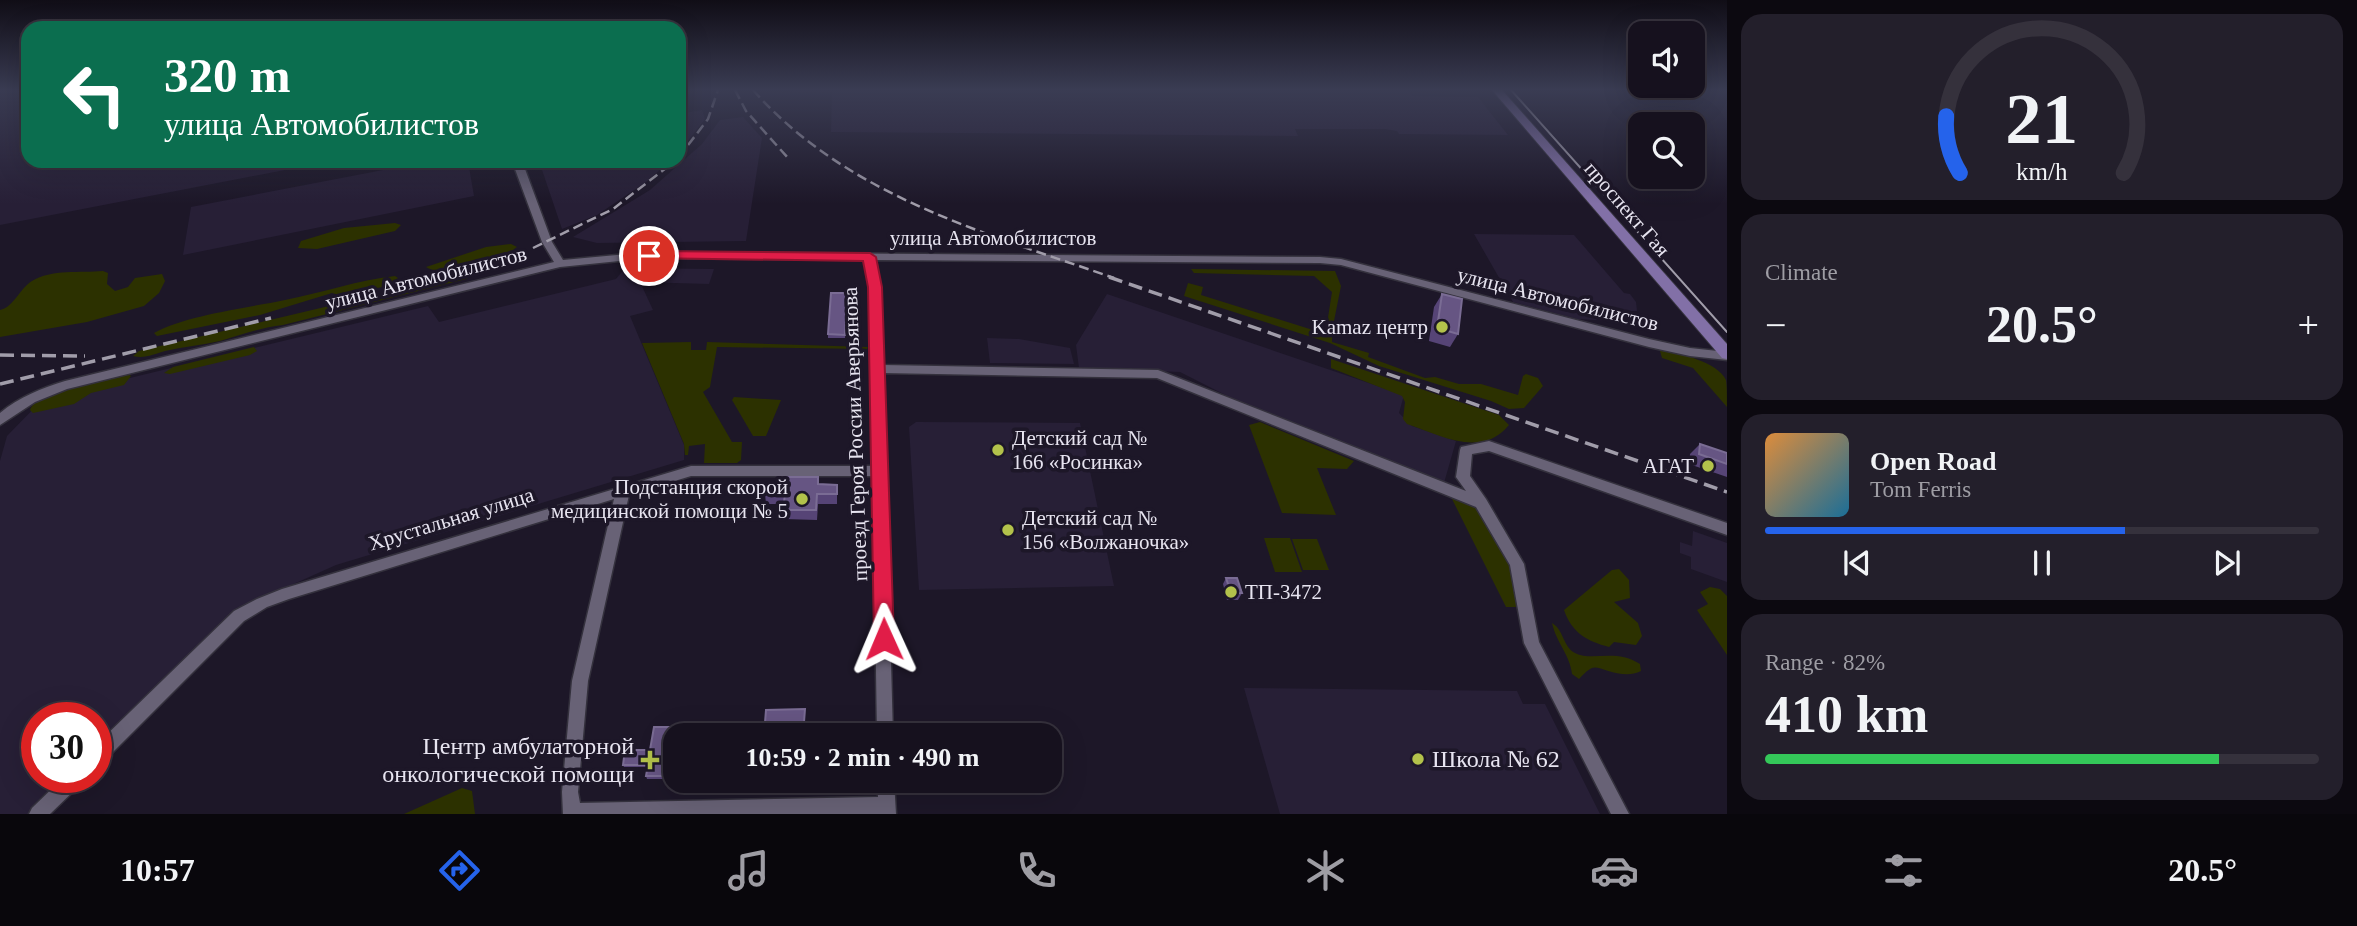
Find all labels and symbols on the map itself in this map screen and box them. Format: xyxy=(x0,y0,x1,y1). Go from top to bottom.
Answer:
street label: проспект Гая xyxy=(1579,157,1675,262)
pin xyxy=(619,226,679,286)
street label: улица Автомобилистов xyxy=(890,226,1096,250)
street label: улица Автомобилистов xyxy=(323,241,529,315)
street label: улица Автомобилистов xyxy=(1455,262,1661,336)
street label: проезд Героя России Аверьянова xyxy=(838,286,872,582)
place label: Kamaz центр xyxy=(1312,315,1428,339)
marker: Kamaz центр xyxy=(1434,319,1450,335)
place label: Детский сад № 166 «Росинка» xyxy=(1012,426,1147,474)
marker: Детский сад № 166 «Росинка» xyxy=(990,442,1006,458)
place label: АГАТ xyxy=(1643,454,1694,478)
marker: АГАТ xyxy=(1700,458,1716,474)
place label: Подстанция скорой медицинской помощи № 5 xyxy=(551,475,788,523)
street label: Хрустальная улица xyxy=(365,482,537,556)
marker: Подстанция скорой медицинской помощи № 5 xyxy=(794,491,810,507)
place label: Детский сад № 156 «Волжаночка» xyxy=(1022,506,1189,554)
marker: Детский сад № 156 «Волжаночка» xyxy=(1000,522,1016,538)
place label: ТП-3472 xyxy=(1245,580,1322,604)
marker: ТП-3472 xyxy=(1223,584,1239,600)
position arrow xyxy=(847,602,921,676)
speed limit sign: 30 xyxy=(21,702,112,793)
place label: Центр амбулаторной онкологической помощи xyxy=(382,733,634,787)
place label: Школа № 62 xyxy=(1432,746,1560,772)
marker: Центр амбулаторной онкологической помощи xyxy=(640,750,660,770)
marker: Школа № 62 xyxy=(1410,751,1426,767)

